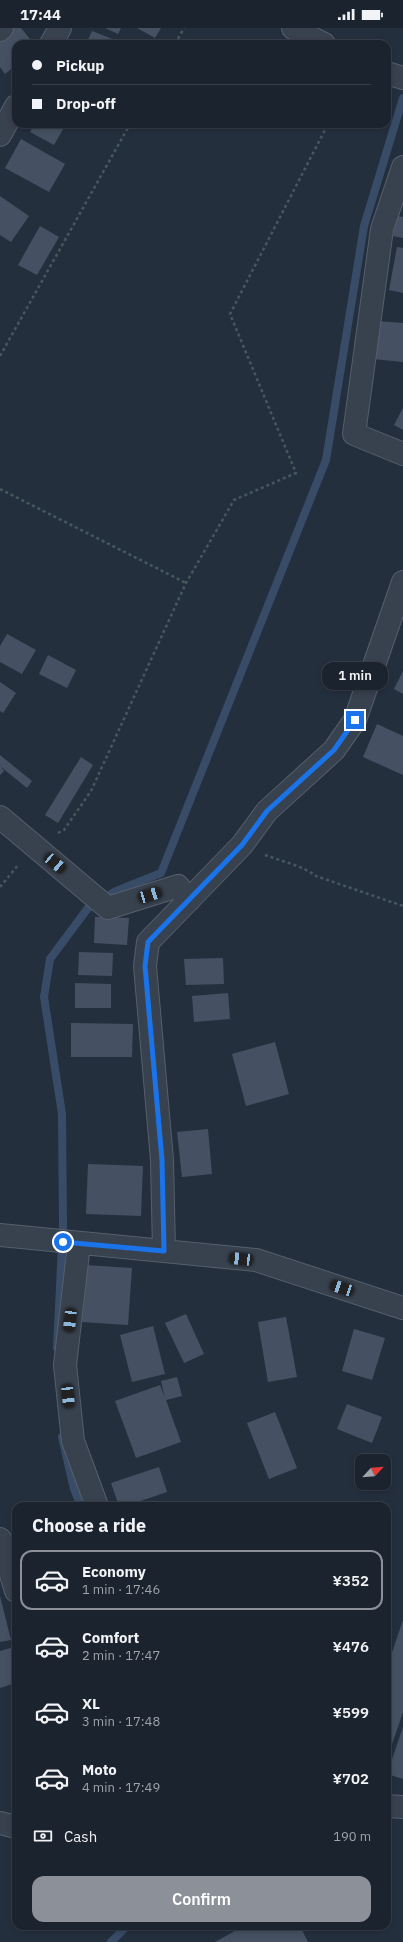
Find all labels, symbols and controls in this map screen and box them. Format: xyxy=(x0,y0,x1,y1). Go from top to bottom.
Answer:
text: 17:44 xyxy=(20,5,61,24)
text: Pickup xyxy=(56,56,104,75)
text: Drop-off xyxy=(56,94,116,113)
callout: 1 min xyxy=(322,662,388,690)
text: 1 min xyxy=(338,667,372,684)
route end xyxy=(346,711,364,729)
car xyxy=(42,851,68,875)
car xyxy=(137,886,163,904)
route start xyxy=(54,1233,72,1251)
car xyxy=(228,1252,254,1266)
car xyxy=(329,1279,355,1297)
car xyxy=(63,1307,77,1333)
car xyxy=(61,1383,75,1409)
north arrow xyxy=(355,1454,391,1490)
map controls xyxy=(355,1454,391,1490)
text: Choose a ride xyxy=(32,1514,146,1537)
icon: car xyxy=(34,1562,70,1598)
text: Economy xyxy=(82,1562,146,1581)
text: ¥352 xyxy=(332,1571,369,1590)
text: 1 min · 17:46 xyxy=(82,1581,160,1598)
icon: car xyxy=(34,1628,70,1664)
text: Comfort xyxy=(82,1628,139,1647)
text: ¥476 xyxy=(332,1637,369,1656)
text: 2 min · 17:47 xyxy=(82,1647,160,1664)
icon: car xyxy=(34,1694,70,1730)
text: XL xyxy=(82,1694,100,1713)
text: ¥599 xyxy=(332,1703,369,1722)
text: 3 min · 17:48 xyxy=(82,1713,160,1730)
icon: car xyxy=(34,1760,70,1796)
text: Moto xyxy=(82,1760,117,1779)
text: ¥702 xyxy=(332,1769,369,1788)
text: 4 min · 17:49 xyxy=(82,1779,160,1796)
icon: cash xyxy=(32,1825,54,1847)
text: Cash xyxy=(64,1827,97,1846)
text: 190 m xyxy=(333,1828,371,1845)
button: Confirm xyxy=(32,1876,371,1922)

